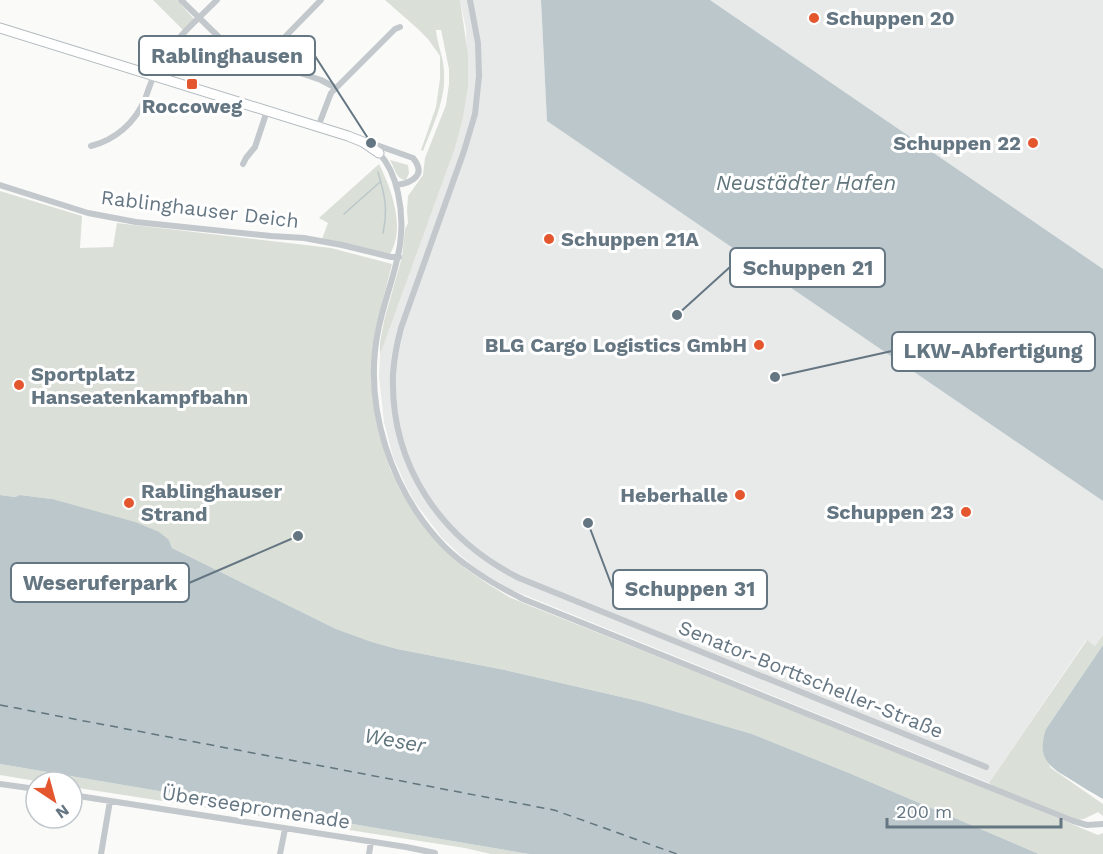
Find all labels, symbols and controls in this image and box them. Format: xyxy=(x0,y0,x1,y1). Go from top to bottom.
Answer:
place label: Schuppen 20 xyxy=(826,6,955,30)
marker: Schuppen 20 xyxy=(807,11,821,25)
callout: Rablinghausen xyxy=(139,36,315,75)
text: Rablinghausen xyxy=(151,43,303,68)
marker: Roccoweg xyxy=(185,77,199,91)
place label: Roccoweg xyxy=(142,94,243,118)
place label: Schuppen 22 xyxy=(893,131,1021,155)
marker: Schuppen 22 xyxy=(1026,136,1040,150)
water label: Neustädter Hafen xyxy=(716,170,896,195)
street label: Rablinghauser Deich xyxy=(100,185,300,233)
place label: Schuppen 21A xyxy=(561,227,699,251)
marker: Schuppen 21A xyxy=(542,232,556,246)
callout: Schuppen 21 xyxy=(730,248,885,287)
text: Schuppen 21 xyxy=(743,255,873,280)
callout: LKW-Abfertigung xyxy=(892,332,1095,371)
place label: BLG Cargo Logistics GmbH xyxy=(485,333,747,357)
marker: BLG Cargo Logistics GmbH xyxy=(752,338,766,352)
text: LKW-Abfertigung xyxy=(904,338,1083,363)
place label: Sportplatz Hanseatenkampfbahn xyxy=(31,362,248,409)
marker: Sportplatz Hanseatenkampfbahn xyxy=(12,378,26,392)
place label: Rablinghauser Strand xyxy=(141,479,282,526)
place label: Heberhalle xyxy=(620,483,728,507)
marker: Heberhalle xyxy=(733,488,747,502)
marker: Rablinghauser Strand xyxy=(122,496,136,510)
place label: Schuppen 23 xyxy=(826,500,954,524)
marker: Schuppen 23 xyxy=(959,505,973,519)
callout: Weseruferpark xyxy=(11,563,189,602)
text: Weseruferpark xyxy=(23,570,178,595)
callout: Schuppen 31 xyxy=(613,570,767,609)
text: Schuppen 31 xyxy=(625,576,755,601)
street label: Senator-Borttscheller-Straße xyxy=(675,615,947,743)
water label: Weser xyxy=(362,722,428,758)
north arrow xyxy=(24,770,84,830)
street label: Überseepromenade xyxy=(160,780,352,834)
scale bar xyxy=(887,791,1061,829)
text: N xyxy=(52,801,73,823)
text: 200 m xyxy=(896,801,952,822)

